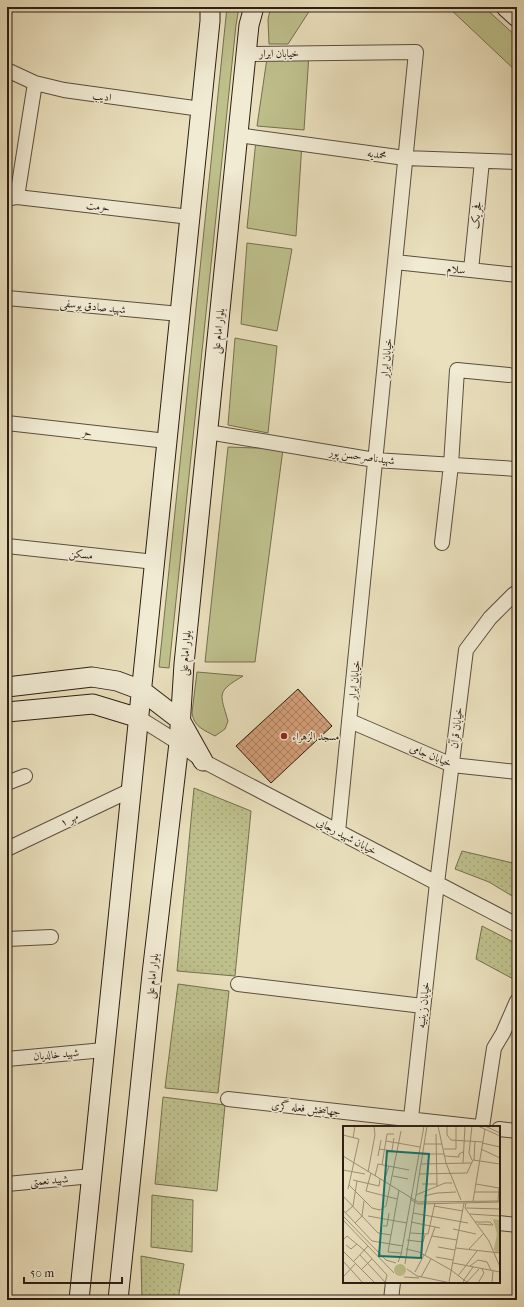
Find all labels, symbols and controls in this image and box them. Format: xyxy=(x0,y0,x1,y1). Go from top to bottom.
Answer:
street label: خیابان ابرار xyxy=(258,47,299,60)
street label: ادیب xyxy=(91,89,112,105)
street label: محمدیه xyxy=(366,147,388,162)
street label: حرمت xyxy=(85,199,110,214)
street label: فجر یک xyxy=(469,201,485,230)
street label: سلام xyxy=(446,262,466,280)
street label: شهید صادق یوسفی xyxy=(59,297,127,318)
street label: بلوار امام علی xyxy=(210,308,230,355)
street label: خیابان ابرار xyxy=(378,337,395,380)
street label: حر xyxy=(80,425,93,440)
street label: شهیدناصرحسن پور xyxy=(327,445,396,470)
street label: مسکن xyxy=(68,547,93,564)
street label: بلوار امام علی xyxy=(177,630,197,677)
street label: خیابان ابرار xyxy=(346,659,363,702)
street label: خیابان قرآن xyxy=(447,707,466,750)
place label: مسجد الزهراء xyxy=(292,730,339,744)
marker: مسجد الزهراء xyxy=(279,731,289,741)
street label: خیابان جامی xyxy=(408,741,454,770)
street label: مهر ۱ xyxy=(58,810,81,830)
street label: خیابان شهید رجایی xyxy=(314,815,379,859)
street label: بلوار امام علی xyxy=(144,953,164,1000)
street label: خیابان زینبیه xyxy=(415,981,432,1029)
street label: شهید خالدیان xyxy=(33,1046,80,1064)
street label: جهانبخش فعله گری xyxy=(271,1097,341,1120)
inset map xyxy=(343,1126,500,1283)
street label: شهید نعمتی xyxy=(29,1172,69,1191)
scale bar xyxy=(24,1259,122,1285)
text: 50 m xyxy=(30,1266,54,1280)

